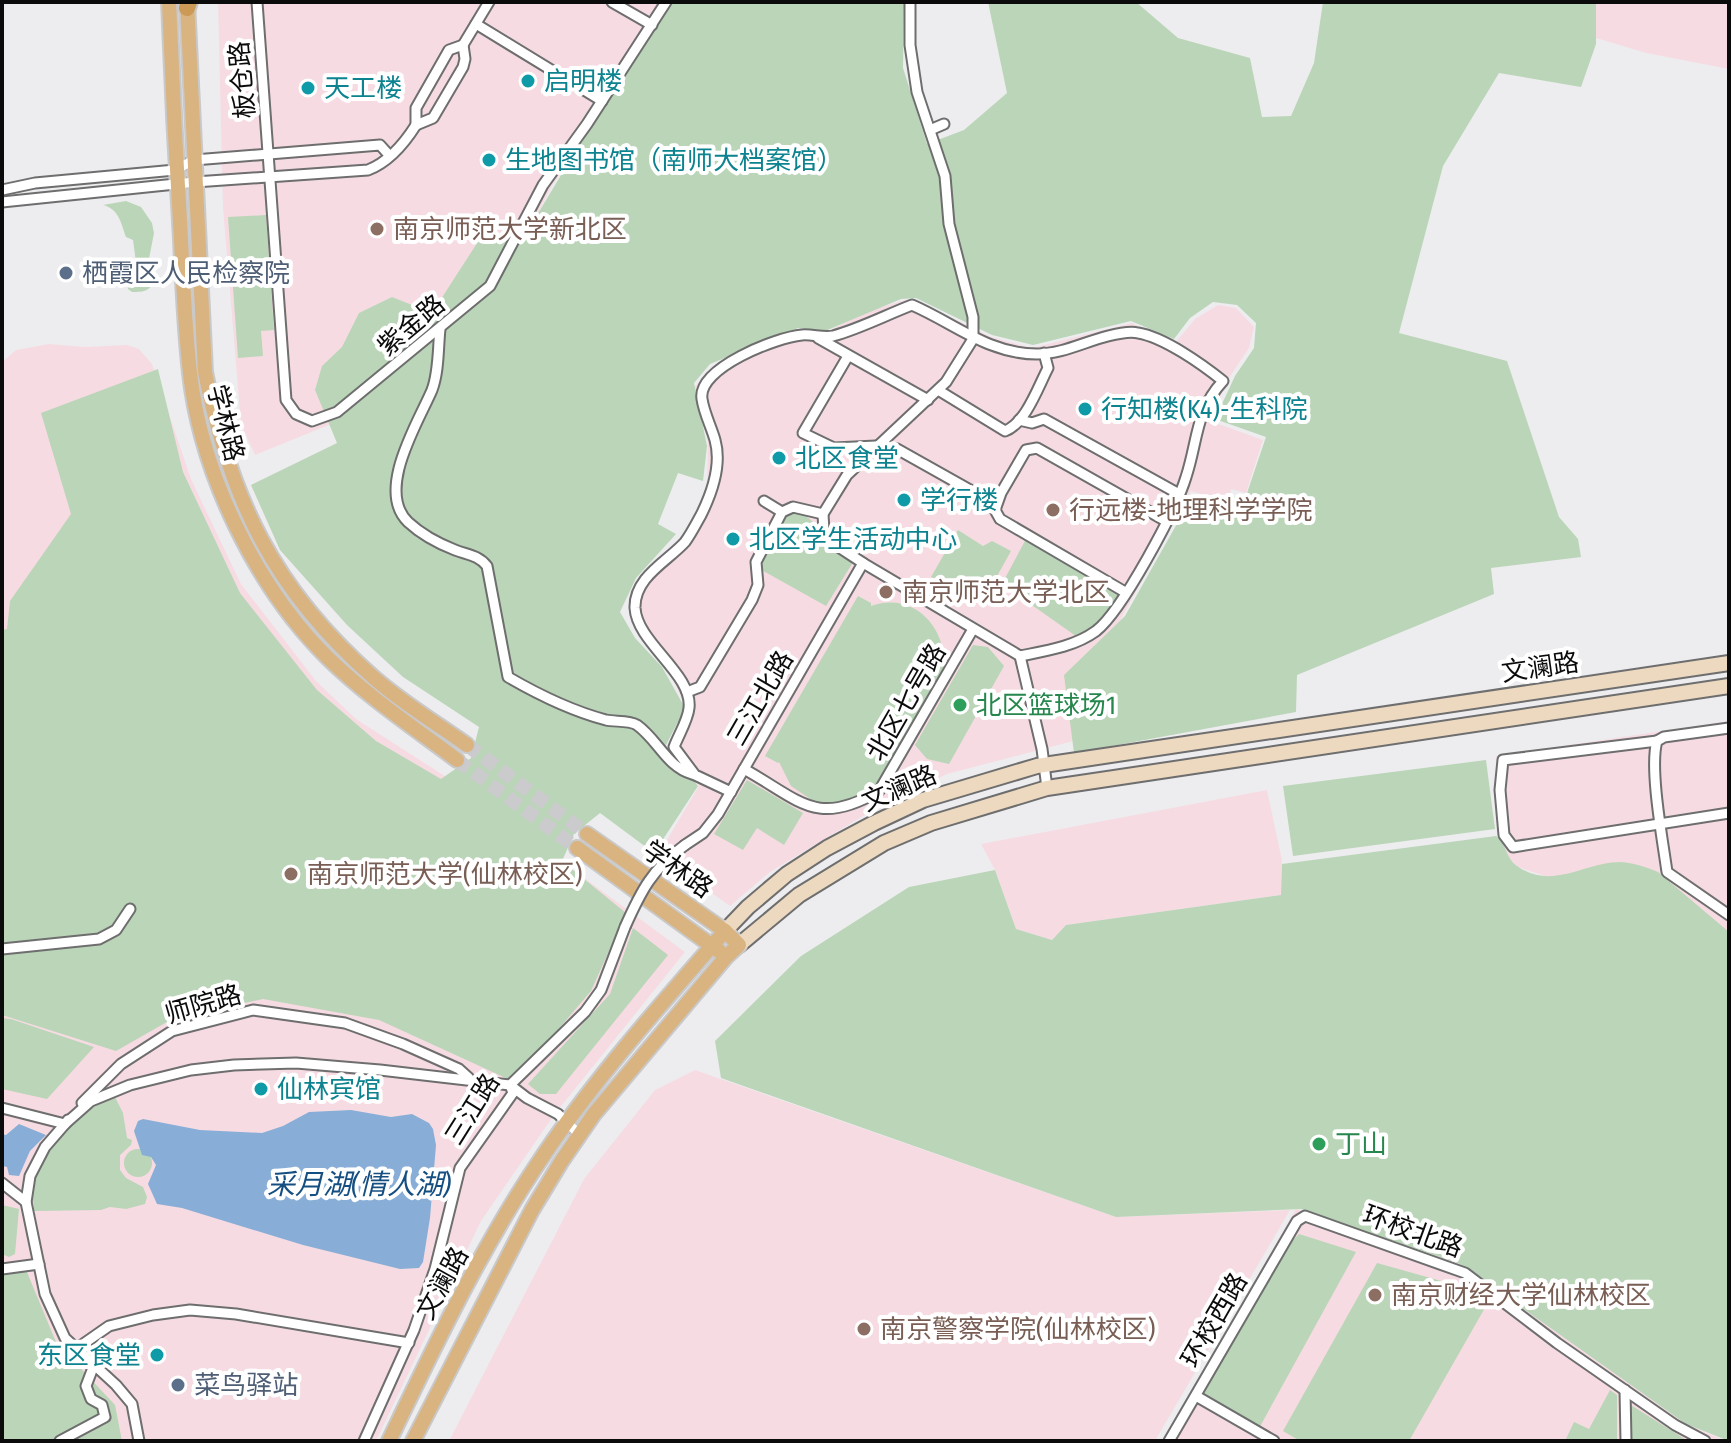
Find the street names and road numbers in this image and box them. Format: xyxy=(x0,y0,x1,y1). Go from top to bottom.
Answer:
street label: 板仓路 xyxy=(224,40,261,120)
street label: 紫金路 xyxy=(371,288,451,362)
street label: 学林路 xyxy=(201,382,250,465)
street label: 北区七号路 xyxy=(861,638,952,766)
street label: 三江北路 xyxy=(721,645,800,751)
street label: 文澜路 xyxy=(1499,647,1581,688)
street label: 文澜路 xyxy=(857,759,941,818)
street label: 学林路 xyxy=(637,834,719,904)
street label: 师院路 xyxy=(161,979,245,1030)
street label: 三江路 xyxy=(439,1068,506,1151)
street label: 环校北路 xyxy=(1359,1199,1467,1264)
street label: 文澜路 xyxy=(410,1242,475,1325)
street label: 环校西路 xyxy=(1175,1267,1254,1373)

